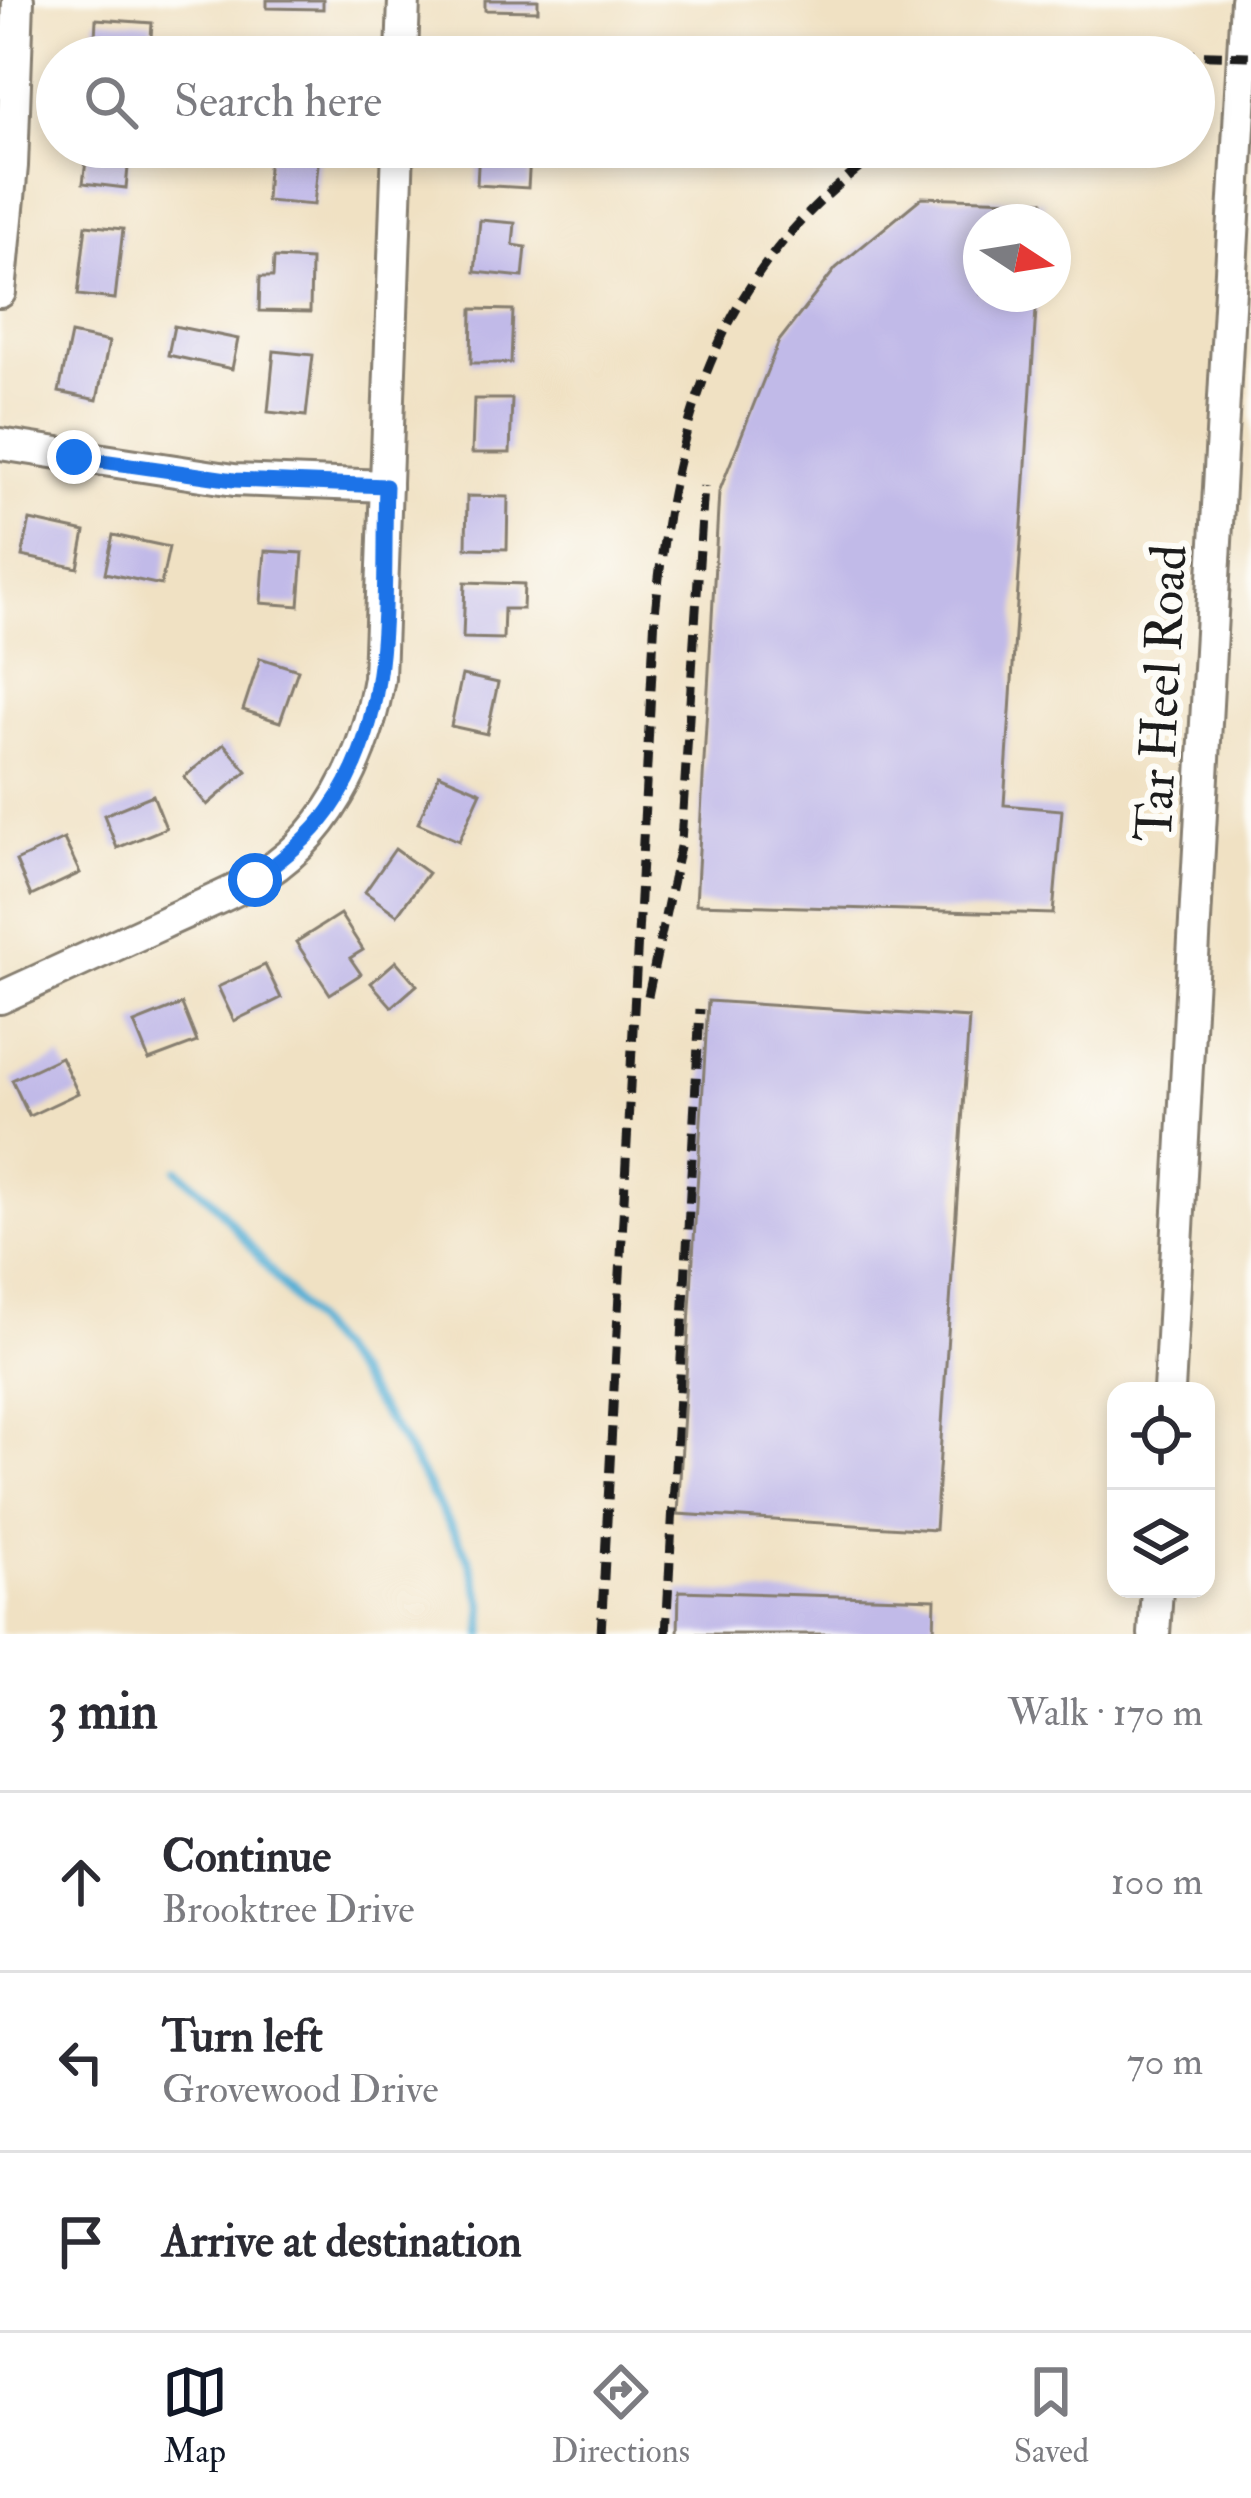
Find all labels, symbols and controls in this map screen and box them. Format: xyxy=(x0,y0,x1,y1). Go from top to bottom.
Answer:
search box xyxy=(36,36,1215,168)
icon: search xyxy=(78,69,144,135)
text: Search here xyxy=(174,74,382,130)
north arrow xyxy=(963,204,1071,312)
route end xyxy=(47,430,101,484)
street label: Tar Heel Road xyxy=(1122,543,1202,843)
route start xyxy=(228,853,282,907)
map controls xyxy=(1107,1382,1215,1598)
button: locate xyxy=(1107,1382,1215,1490)
button: layers xyxy=(1107,1490,1215,1598)
text: 3 min xyxy=(48,1680,158,1744)
text: Walk · 170 m xyxy=(1008,1688,1203,1737)
text: Continue xyxy=(162,1829,331,1885)
icon: ahead xyxy=(48,1849,114,1915)
text: 100 m xyxy=(1111,1857,1203,1906)
text: Brooktree Drive xyxy=(162,1885,415,1934)
text: Turn left xyxy=(162,2009,323,2065)
icon: left xyxy=(48,2029,114,2095)
text: 70 m xyxy=(1127,2037,1203,2086)
text: Grovewood Drive xyxy=(162,2065,438,2114)
icon: arrive xyxy=(48,2209,114,2275)
text: Arrive at destination xyxy=(162,2214,522,2270)
tab: Map xyxy=(162,2359,228,2472)
tab: Directions xyxy=(552,2359,690,2472)
tab: Saved xyxy=(1014,2359,1089,2472)

